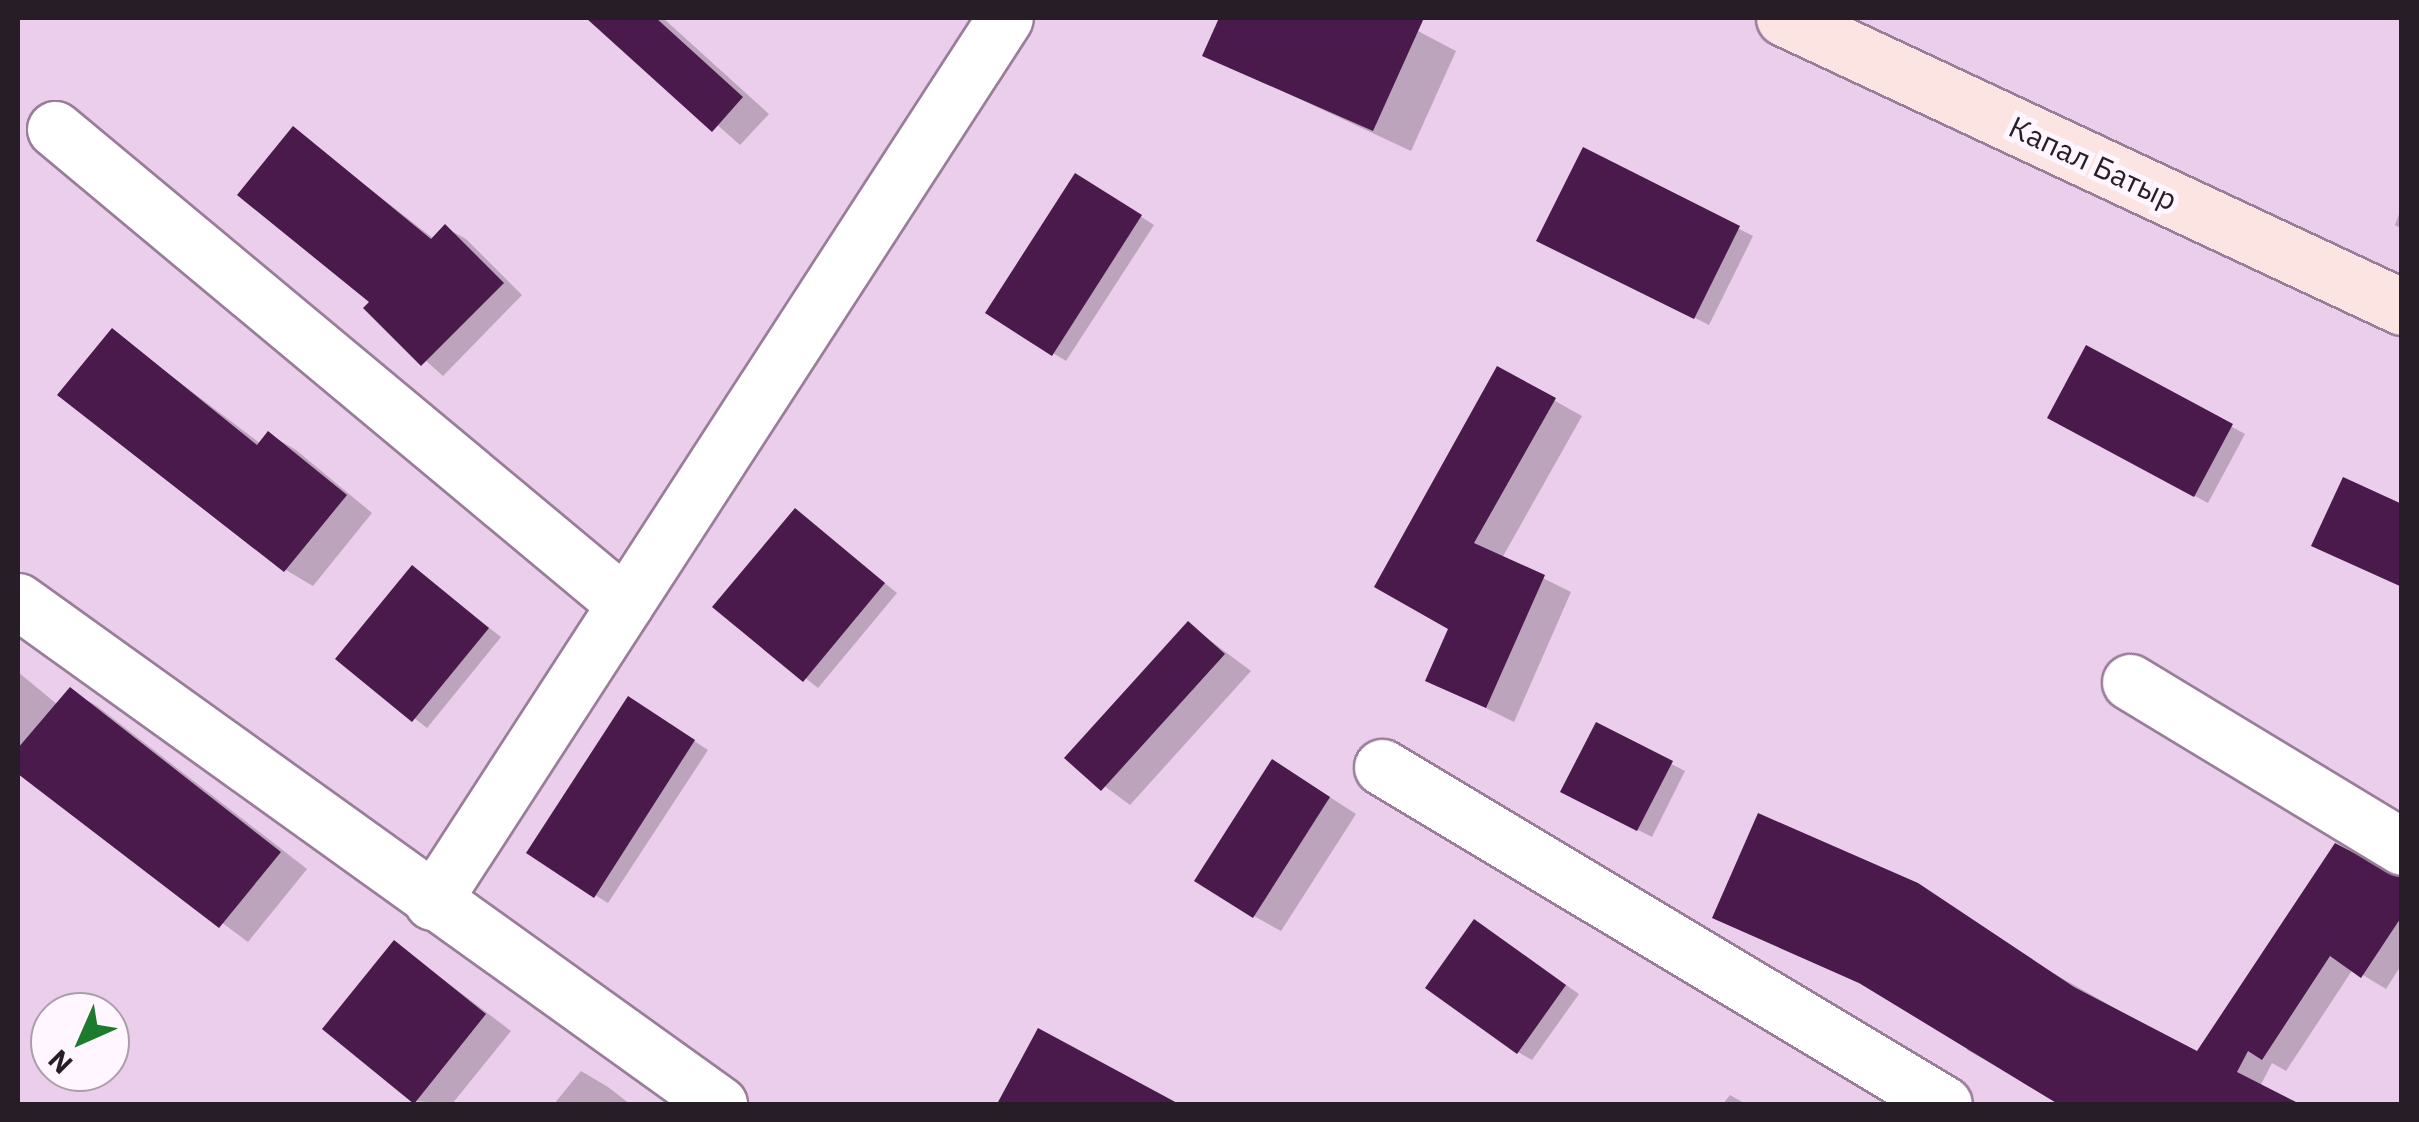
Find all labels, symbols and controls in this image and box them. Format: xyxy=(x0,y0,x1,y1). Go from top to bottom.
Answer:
street label: Капал Батыр xyxy=(2003,108,2183,218)
north arrow xyxy=(30,992,130,1092)
text: N xyxy=(40,1042,80,1082)

